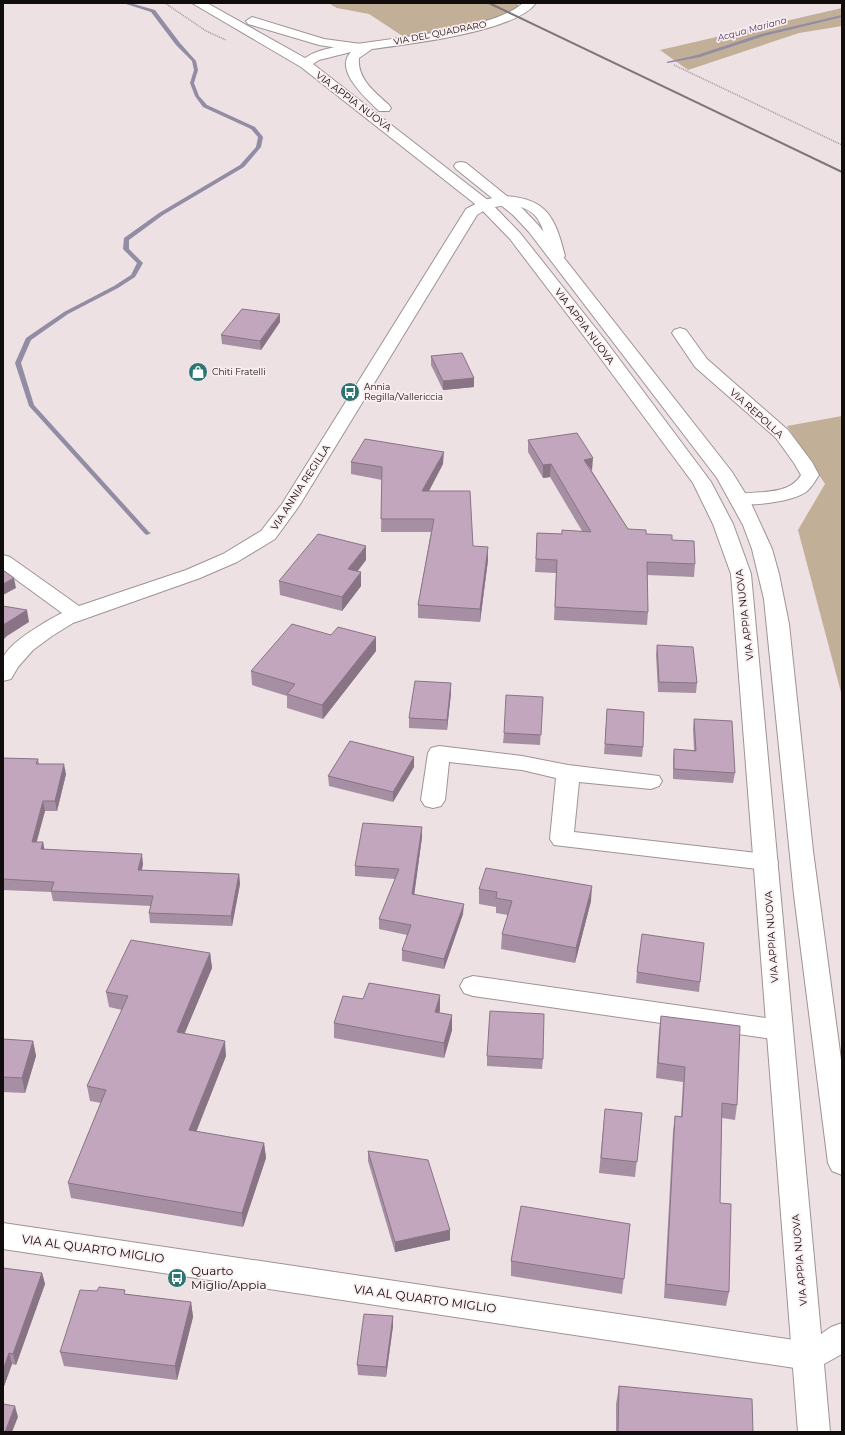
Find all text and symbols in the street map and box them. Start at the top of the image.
water label: Acqua Mariana [715,14,788,43]
street label: VIA DEL QUADRARO [393,18,488,47]
street label: VIA APPIA NUOVA [313,69,395,135]
street label: VIA APPIA NUOVA [552,286,618,368]
shop icon: Chiti Fratelli [187,361,209,383]
place label: Chiti Fratelli [212,366,266,377]
bus stop icon: Annia Regilla/Vallericcia [339,381,361,403]
place label: Annia Regilla/Vallericcia [364,381,443,402]
street label: VIA REPOLLA [727,386,787,442]
street label: VIA ANNIA REGILLA [268,441,333,533]
street label: VIA APPIA NUOVA [732,568,757,661]
street label: VIA APPIA NUOVA [762,890,781,983]
street label: VIA APPIA NUOVA [789,1213,810,1306]
street label: VIA AL QUARTO MIGLIO [21,1231,165,1266]
place label: Quarto Miglio/Appia [191,1263,267,1292]
bus stop icon: Quarto Miglio/Appia [166,1267,188,1289]
street label: VIA AL QUARTO MIGLIO [353,1281,497,1316]

